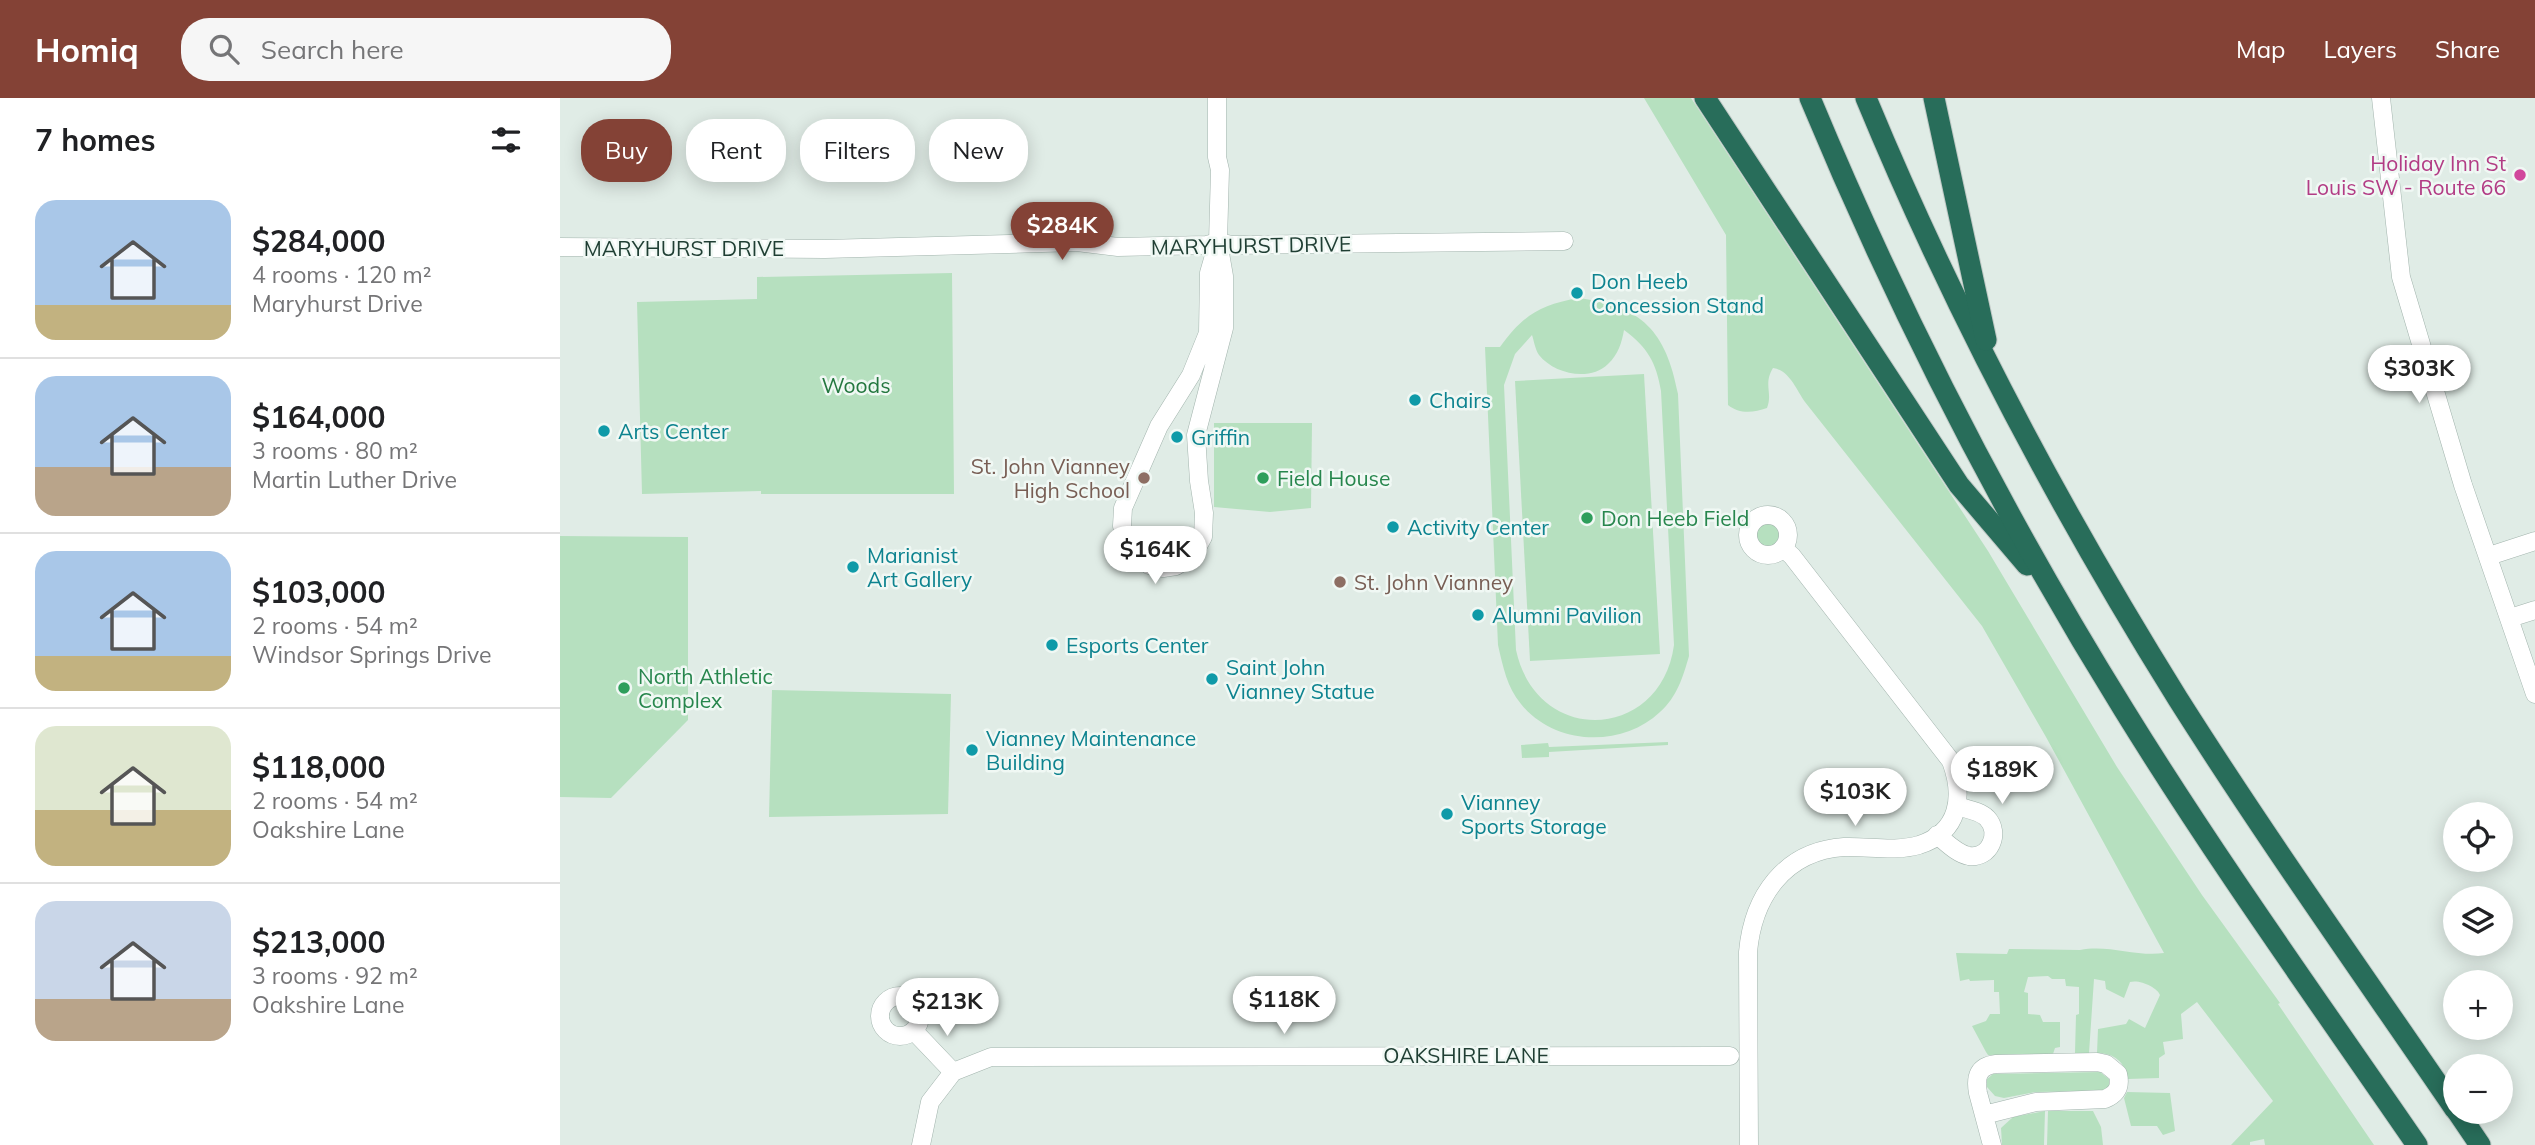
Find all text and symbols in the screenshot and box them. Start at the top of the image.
search box [181,18,671,81]
text: Homiq [35,29,139,70]
icon: search [205,30,243,68]
text: Search here [261,33,404,66]
text: Map [2236,34,2285,64]
text: Layers [2323,34,2397,64]
text: Share [2435,34,2500,64]
chip: Buy [581,119,672,182]
chip: Rent [686,119,786,182]
chip: Filters [800,119,915,182]
chip: New [929,119,1028,182]
text: 7 homes [35,121,156,159]
icon: filters [487,121,525,159]
place label: Holiday Inn St Louis SW - Route 66 [2306,150,2506,200]
marker: Holiday Inn St Louis SW - Route 66 [2512,167,2528,183]
pin: $284K [1013,202,1111,262]
text: $284K [1027,210,1097,239]
text: $284,000 [252,222,385,260]
icon: home [91,228,175,312]
street label: MARYHURST DRIVE [1151,230,1351,260]
street label: MARYHURST DRIVE [584,235,784,261]
text: 4 rooms · 120 m² [252,260,432,289]
place label: Don Heeb Concession Stand [1591,268,1764,318]
marker: Don Heeb Concession Stand [1569,285,1585,301]
text: Maryhurst Drive [252,289,423,318]
pin: $303K [2370,345,2468,405]
text: $303K [2384,353,2454,382]
park label: Woods [821,372,891,398]
place label: Chairs [1429,387,1491,413]
marker: Chairs [1407,392,1423,408]
text: $164,000 [252,398,385,436]
icon: home [91,404,175,488]
place label: Arts Center [618,418,729,444]
marker: Arts Center [596,423,612,439]
place label: Griffin [1191,424,1250,450]
marker: Griffin [1169,429,1185,445]
text: 3 rooms · 80 m² [252,436,418,465]
place label: St. John Vianney High School [971,453,1130,503]
text: Martin Luther Drive [252,465,457,494]
place label: Field House [1277,465,1390,491]
marker: St. John Vianney High School [1136,470,1152,486]
marker: Field House [1255,470,1271,486]
place label: Don Heeb Field [1601,505,1749,531]
marker: Don Heeb Field [1579,510,1595,526]
place label: Activity Center [1407,514,1549,540]
marker: Activity Center [1385,519,1401,535]
pin: $164K [1106,526,1204,586]
text: $164K [1120,534,1190,563]
place label: Marianist Art Gallery [867,542,972,592]
marker: Marianist Art Gallery [845,559,861,575]
place label: St. John Vianney [1354,569,1513,595]
text: $103,000 [252,573,385,611]
marker: St. John Vianney [1332,574,1348,590]
icon: home [91,579,175,663]
place label: Alumni Pavilion [1492,602,1642,628]
marker: Alumni Pavilion [1470,607,1486,623]
text: 2 rooms · 54 m² [252,611,418,640]
place label: Esports Center [1066,632,1209,658]
marker: Esports Center [1044,637,1060,653]
text: Windsor Springs Drive [252,640,492,669]
place label: Saint John Vianney Statue [1226,654,1375,704]
place label: North Athletic Complex [638,663,773,713]
marker: Saint John Vianney Statue [1204,671,1220,687]
marker: North Athletic Complex [616,680,632,696]
place label: Vianney Maintenance Building [986,725,1196,775]
marker: Vianney Maintenance Building [964,742,980,758]
pin: $189K [1953,746,2051,806]
text: $118,000 [252,748,385,786]
icon: home [91,754,175,838]
text: $189K [1967,754,2037,783]
pin: $103K [1806,768,1904,828]
text: $103K [1820,776,1890,805]
text: 2 rooms · 54 m² [252,786,418,815]
place label: Vianney Sports Storage [1461,789,1607,839]
map controls [2443,802,2513,1124]
button: locate [2443,802,2513,872]
marker: Vianney Sports Storage [1439,806,1455,822]
text: Oakshire Lane [252,815,405,844]
button: layers [2443,886,2513,956]
text: $213,000 [252,923,385,961]
icon: home [91,929,175,1013]
text: 3 rooms · 92 m² [252,961,418,990]
button: + [2443,970,2513,1040]
pin: $118K [1235,976,1333,1036]
pin: $213K [898,978,996,1038]
text: $118K [1249,984,1319,1013]
text: $213K [912,986,982,1015]
text: Oakshire Lane [252,990,405,1019]
street label: OAKSHIRE LANE [1383,1042,1549,1068]
button: − [2443,1054,2513,1124]

